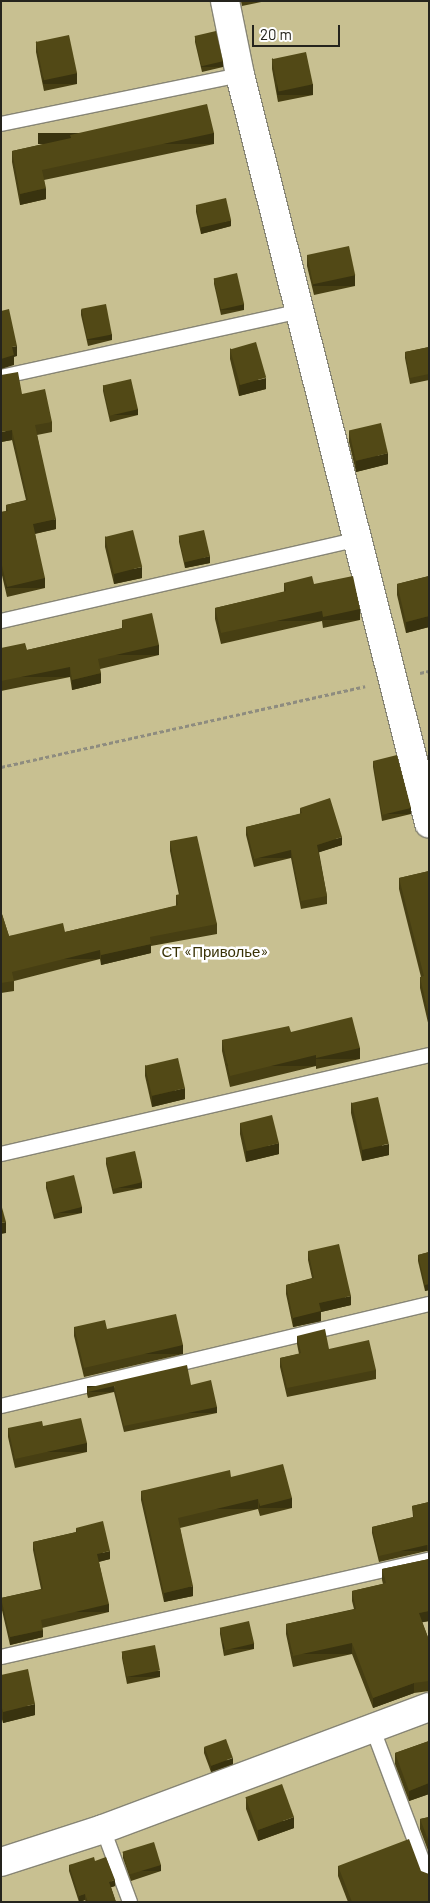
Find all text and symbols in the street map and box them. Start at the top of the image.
scale bar [255,15,342,47]
text: 20 m [260,25,292,43]
park label: СТ «Приволье» [162,943,268,961]

